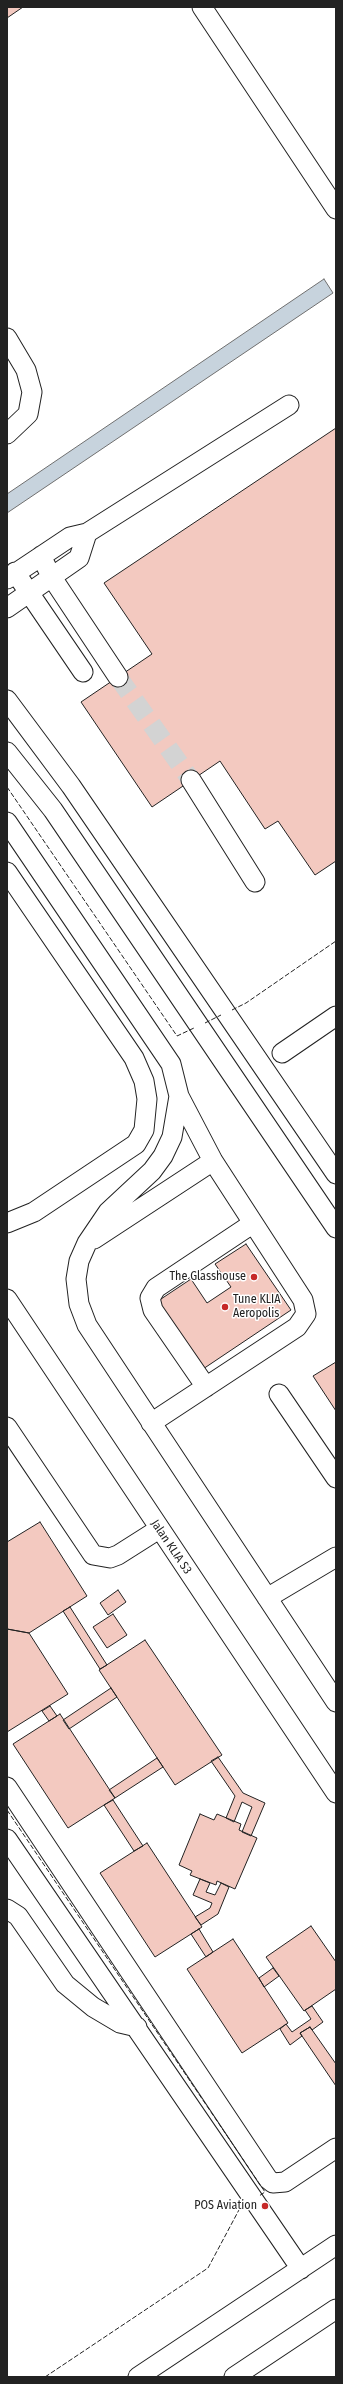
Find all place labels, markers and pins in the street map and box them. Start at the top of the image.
place label: The Glasshouse [170,1270,246,1284]
marker: The Glasshouse [249,1272,259,1282]
place label: Tune KLIA Aeropolis [233,1293,281,1321]
marker: Tune KLIA Aeropolis [220,1302,230,1312]
place label: POS Aviation [194,2199,257,2213]
marker: POS Aviation [260,2201,270,2211]

